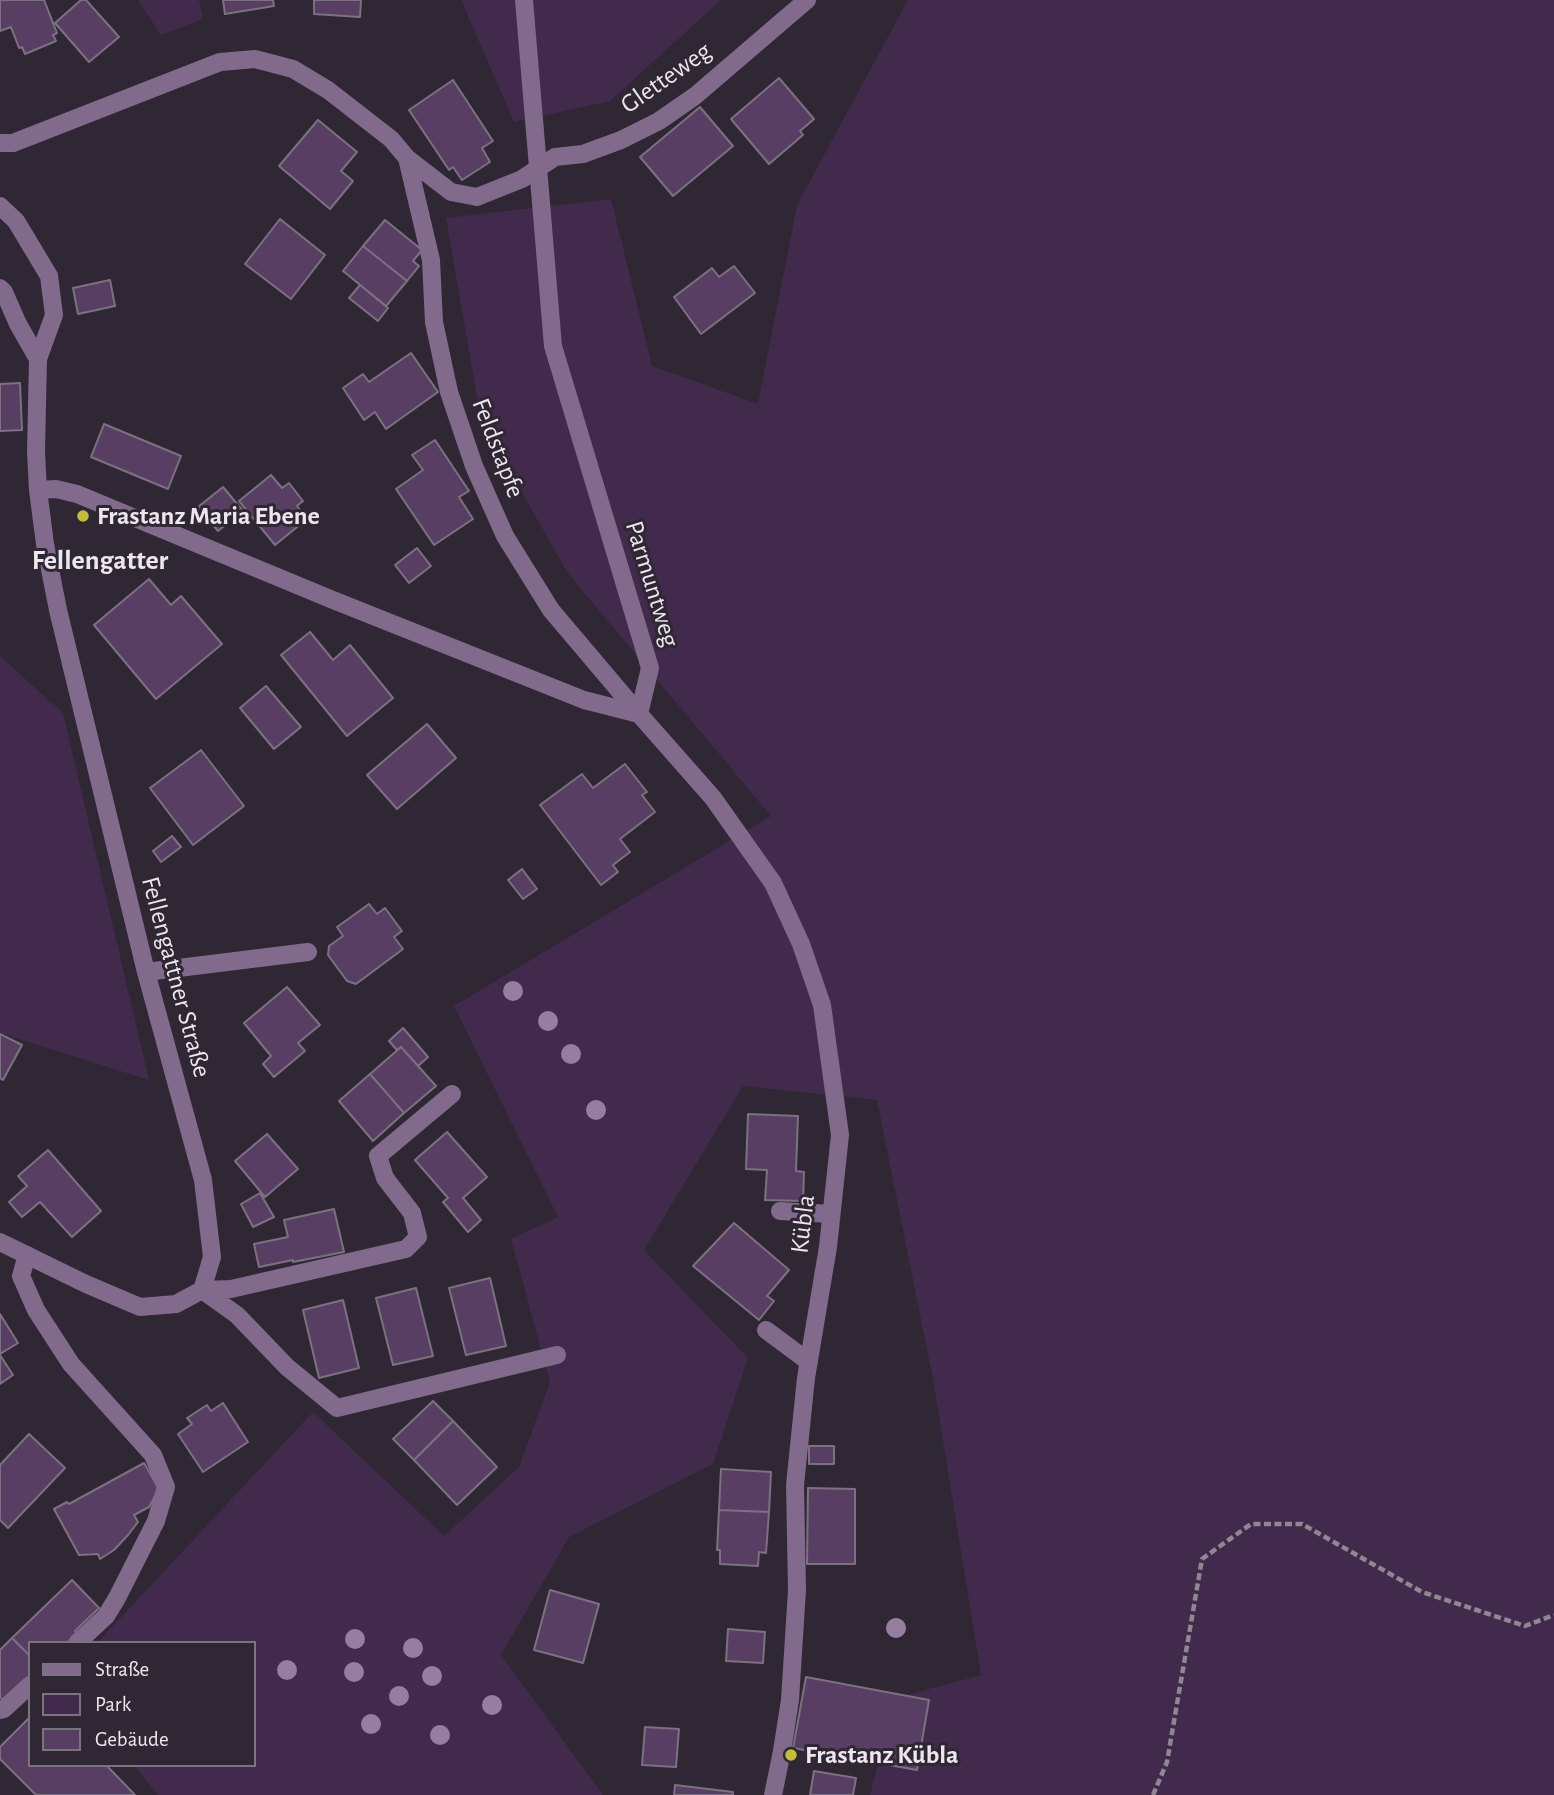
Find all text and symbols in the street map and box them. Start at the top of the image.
street label: Gletteweg [615,36,717,120]
street label: Feldstapfe [465,394,531,502]
place label: Frastanz Maria Ebene [97,500,320,532]
marker: Frastanz Maria Ebene [75,508,91,524]
street label: Parmuntweg [618,517,686,651]
district label: Fellengatter [32,544,168,578]
street label: Fellengattner Straße [134,873,218,1081]
street label: Kübla [784,1193,822,1255]
legend [28,1641,256,1767]
text: Straße [95,1659,149,1680]
text: Park [95,1694,131,1715]
text: Gebäude [95,1729,169,1750]
place label: Frastanz Kübla [805,1739,959,1771]
marker: Frastanz Kübla [783,1747,799,1763]

